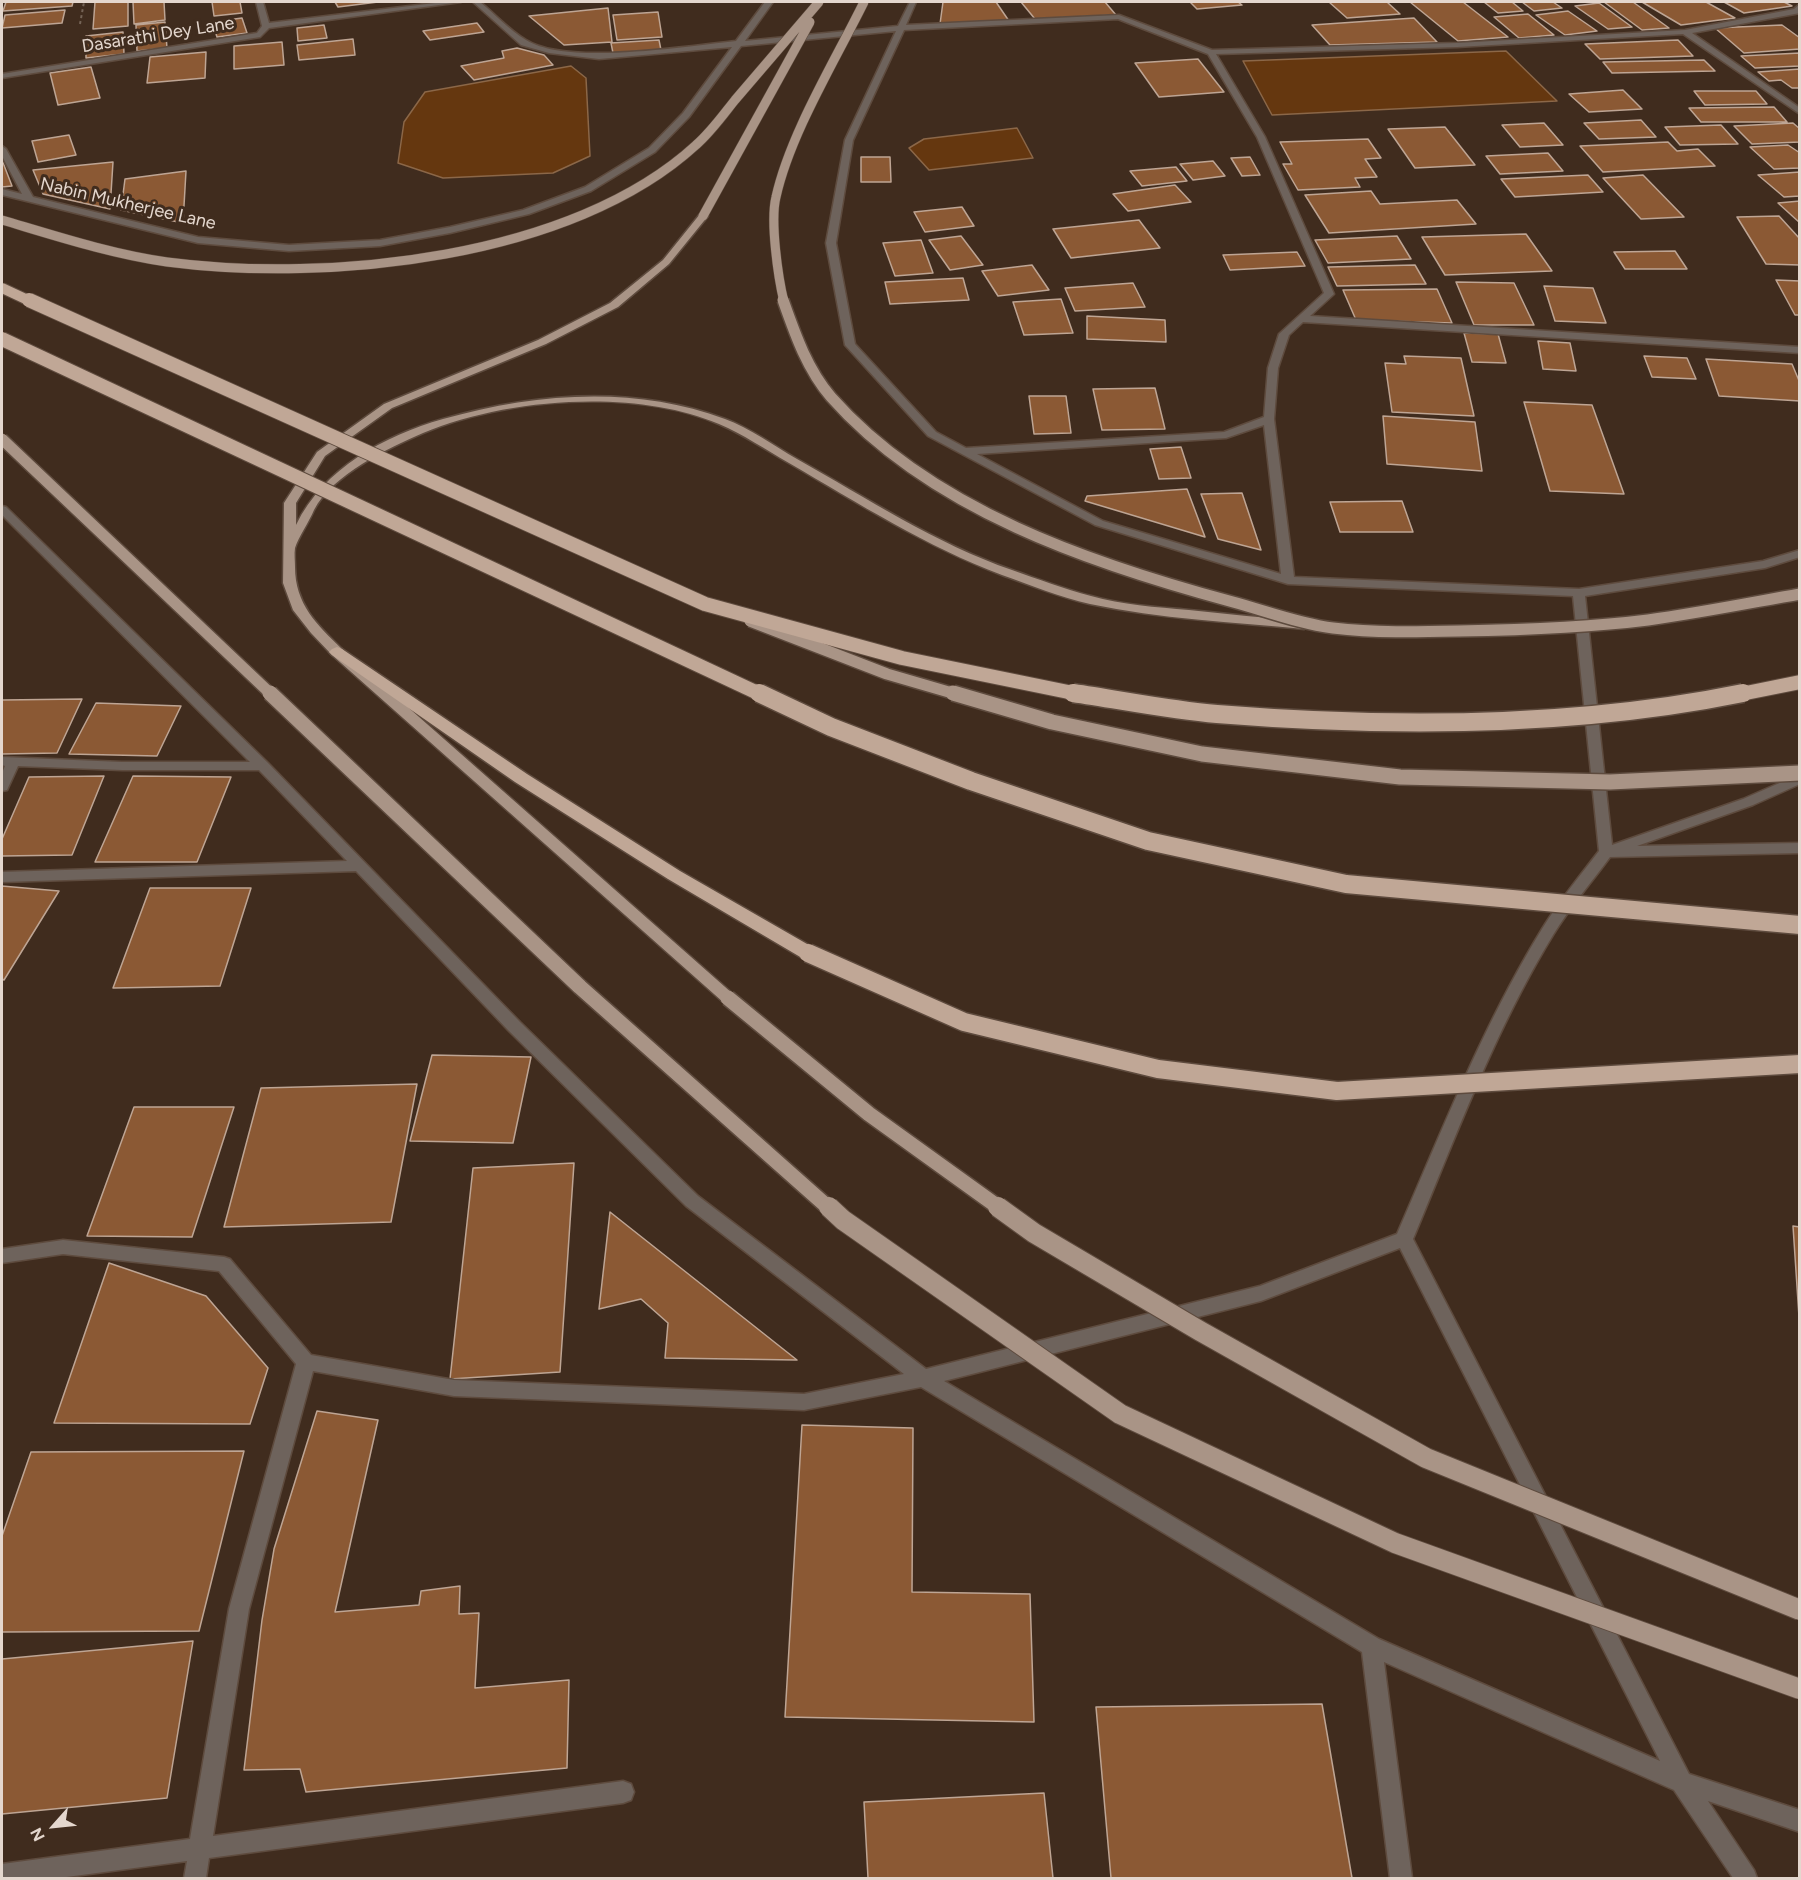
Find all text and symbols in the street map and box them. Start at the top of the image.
street label: Dasarathi Dey Lane [80,12,236,58]
street label: Nabin Mukherjee Lane [38,173,218,235]
north arrow [24,1796,84,1856]
text: N [26,1825,49,1844]

